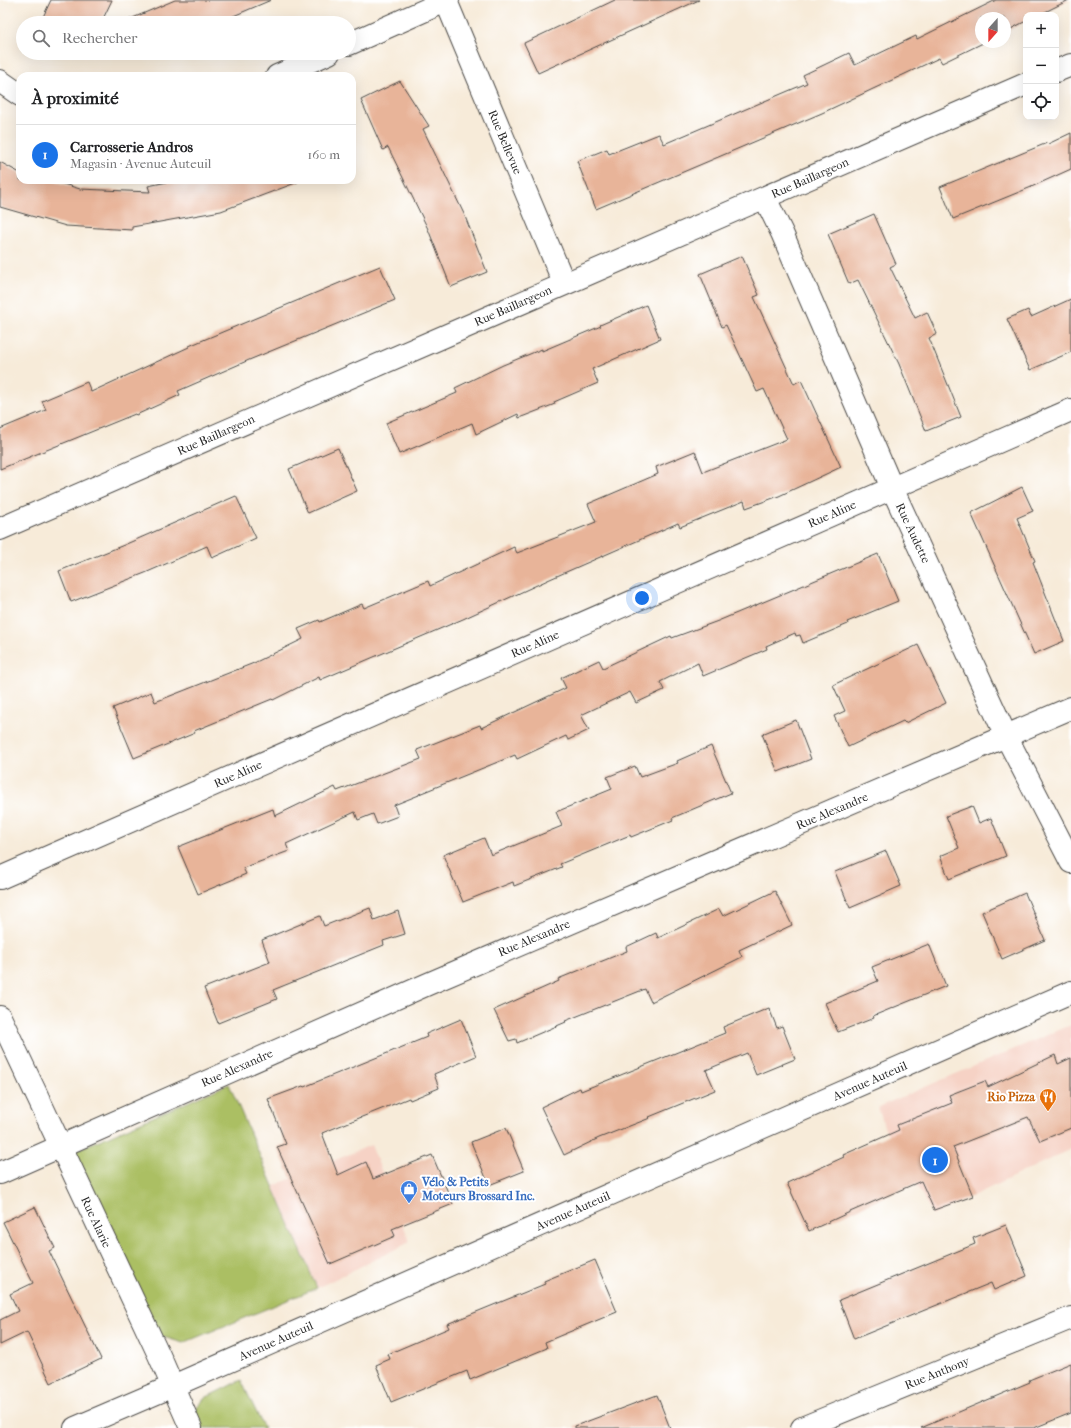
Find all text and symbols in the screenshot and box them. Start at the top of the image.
north arrow [975,12,1011,48]
map controls [1023,12,1059,120]
button: + [1023,12,1059,48]
search box [16,16,356,60]
icon: search [30,27,52,49]
text: Rechercher [62,29,137,47]
button: − [1023,48,1059,84]
button: locate [1023,84,1059,120]
text: À proximité [32,88,119,108]
street label: Rue Bellevue [485,108,525,176]
text: Carrosserie Andros [70,138,193,156]
text: 1 [43,147,47,162]
text: 160 m [308,147,340,162]
street label: Rue Baillargeon [769,155,851,201]
text: Magasin · Avenue Auteuil [70,156,211,171]
street label: Rue Baillargeon [472,283,554,329]
street label: Rue Baillargeon [175,412,257,458]
street label: Rue Aline [806,497,858,531]
street label: Rue Audette [893,501,933,566]
your location [632,588,652,608]
street label: Rue Aline [509,627,561,661]
street label: Rue Aline [212,757,264,791]
street label: Rue Alexandre [794,790,870,832]
street label: Rue Alexandre [496,917,572,959]
street label: Rue Alexandre [199,1046,275,1090]
street label: Avenue Auteuil [830,1058,910,1104]
restaurant icon: Rio Pizza [1038,1087,1058,1112]
place label: Rio Pizza [987,1090,1035,1104]
pin: 1 [922,1145,948,1175]
place label: Vélo & Petits Moteurs Brossard Inc. [421,1175,535,1203]
shop icon: Vélo & Petits Moteurs Brossard Inc. [399,1179,419,1204]
street label: Avenue Auteuil [533,1188,613,1234]
street label: Rue Alarie [78,1194,114,1250]
street label: Avenue Auteuil [236,1318,316,1364]
street label: Rue Anthony [903,1353,972,1392]

